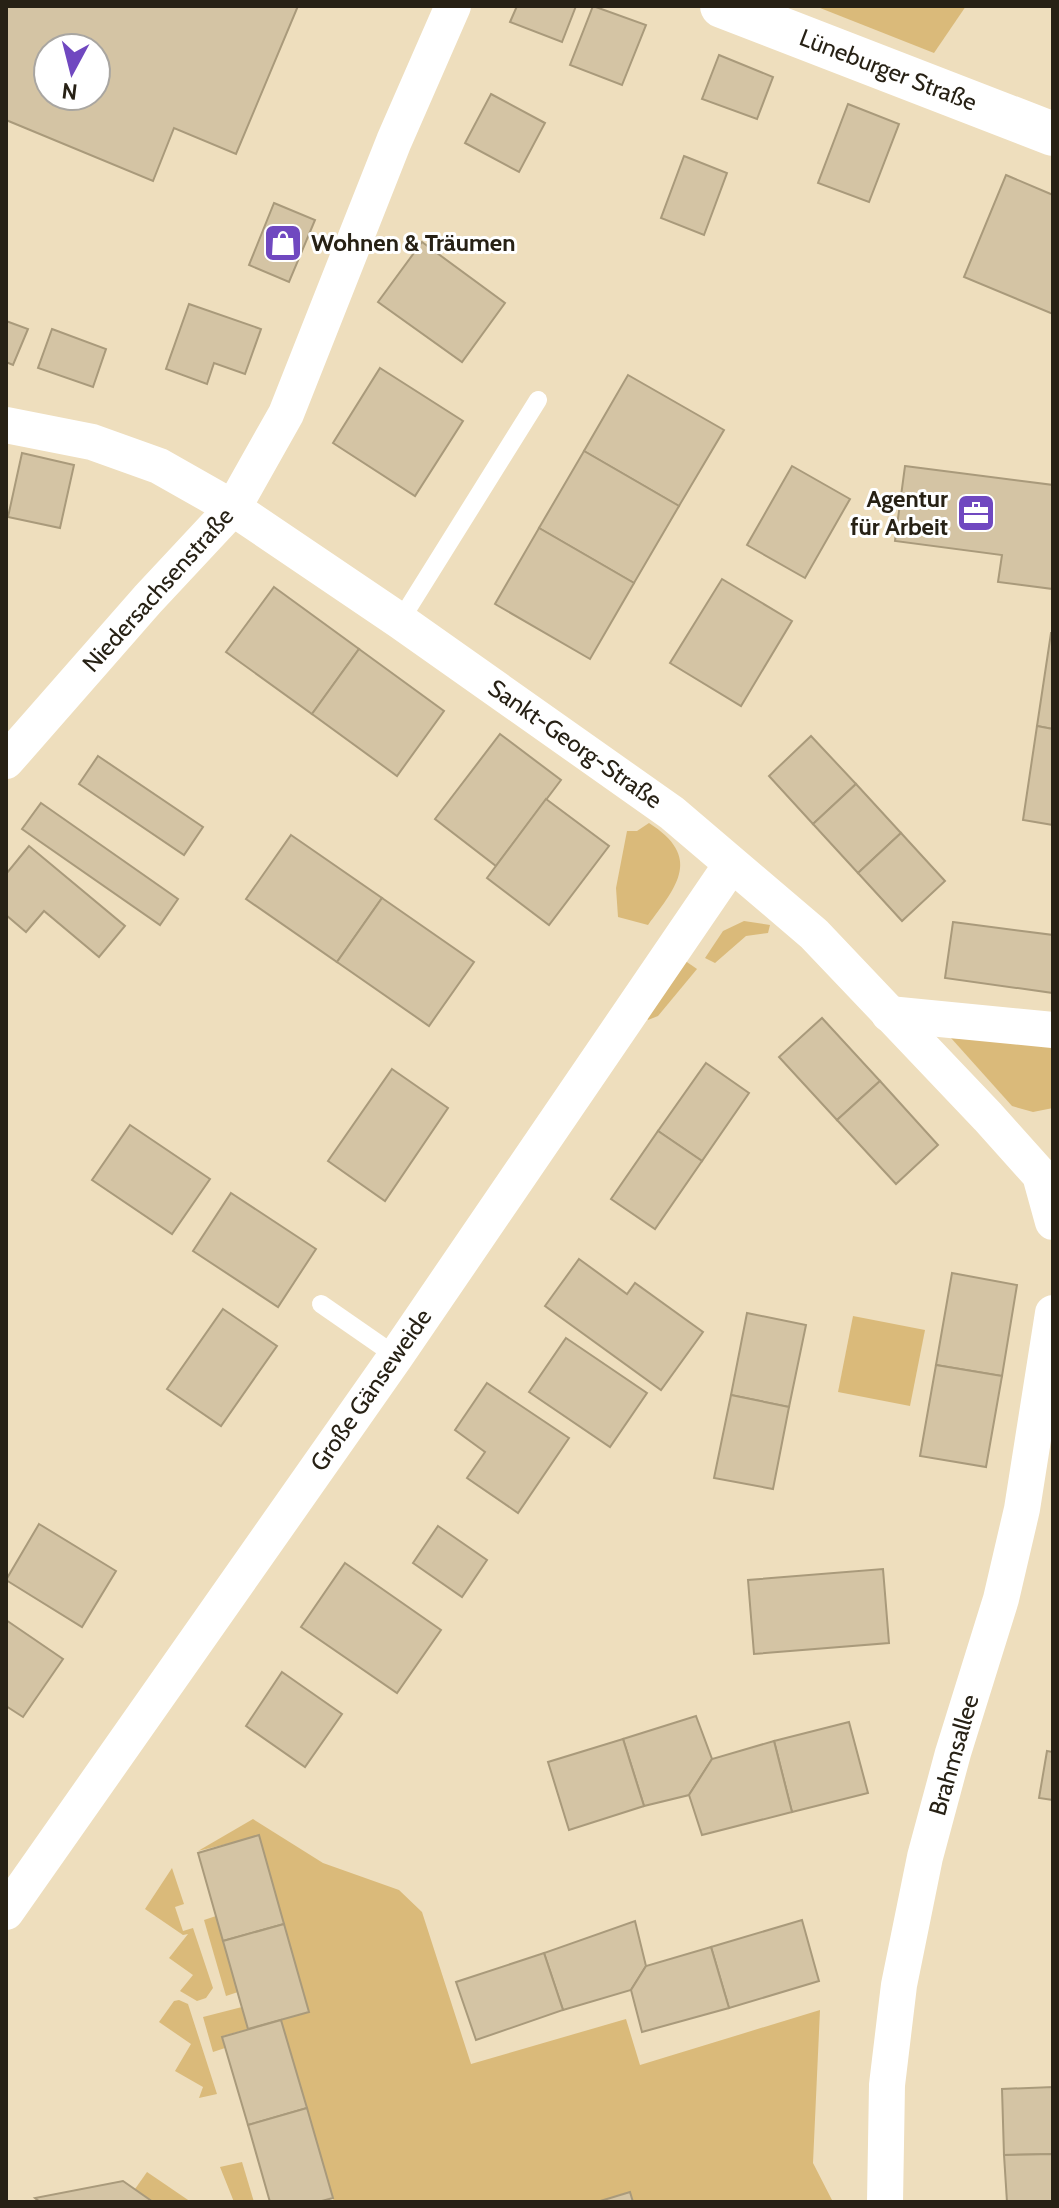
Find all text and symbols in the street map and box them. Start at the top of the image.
street label: Lüneburger Straße [796,22,981,117]
north arrow [32,32,112,112]
text: N [60,77,79,106]
shop icon: Wohnen & Träumen [262,222,304,264]
place label: Wohnen & Träumen [311,228,515,257]
place label: Agentur für Arbeit [850,484,948,541]
office icon: Agentur für Arbeit [955,492,997,534]
street label: Niedersachsenstraße [76,501,239,678]
street label: Sankt-Georg-Straße [483,673,668,814]
street label: Große Gänseweide [304,1303,437,1476]
street label: Brahmsallee [922,1691,985,1819]

